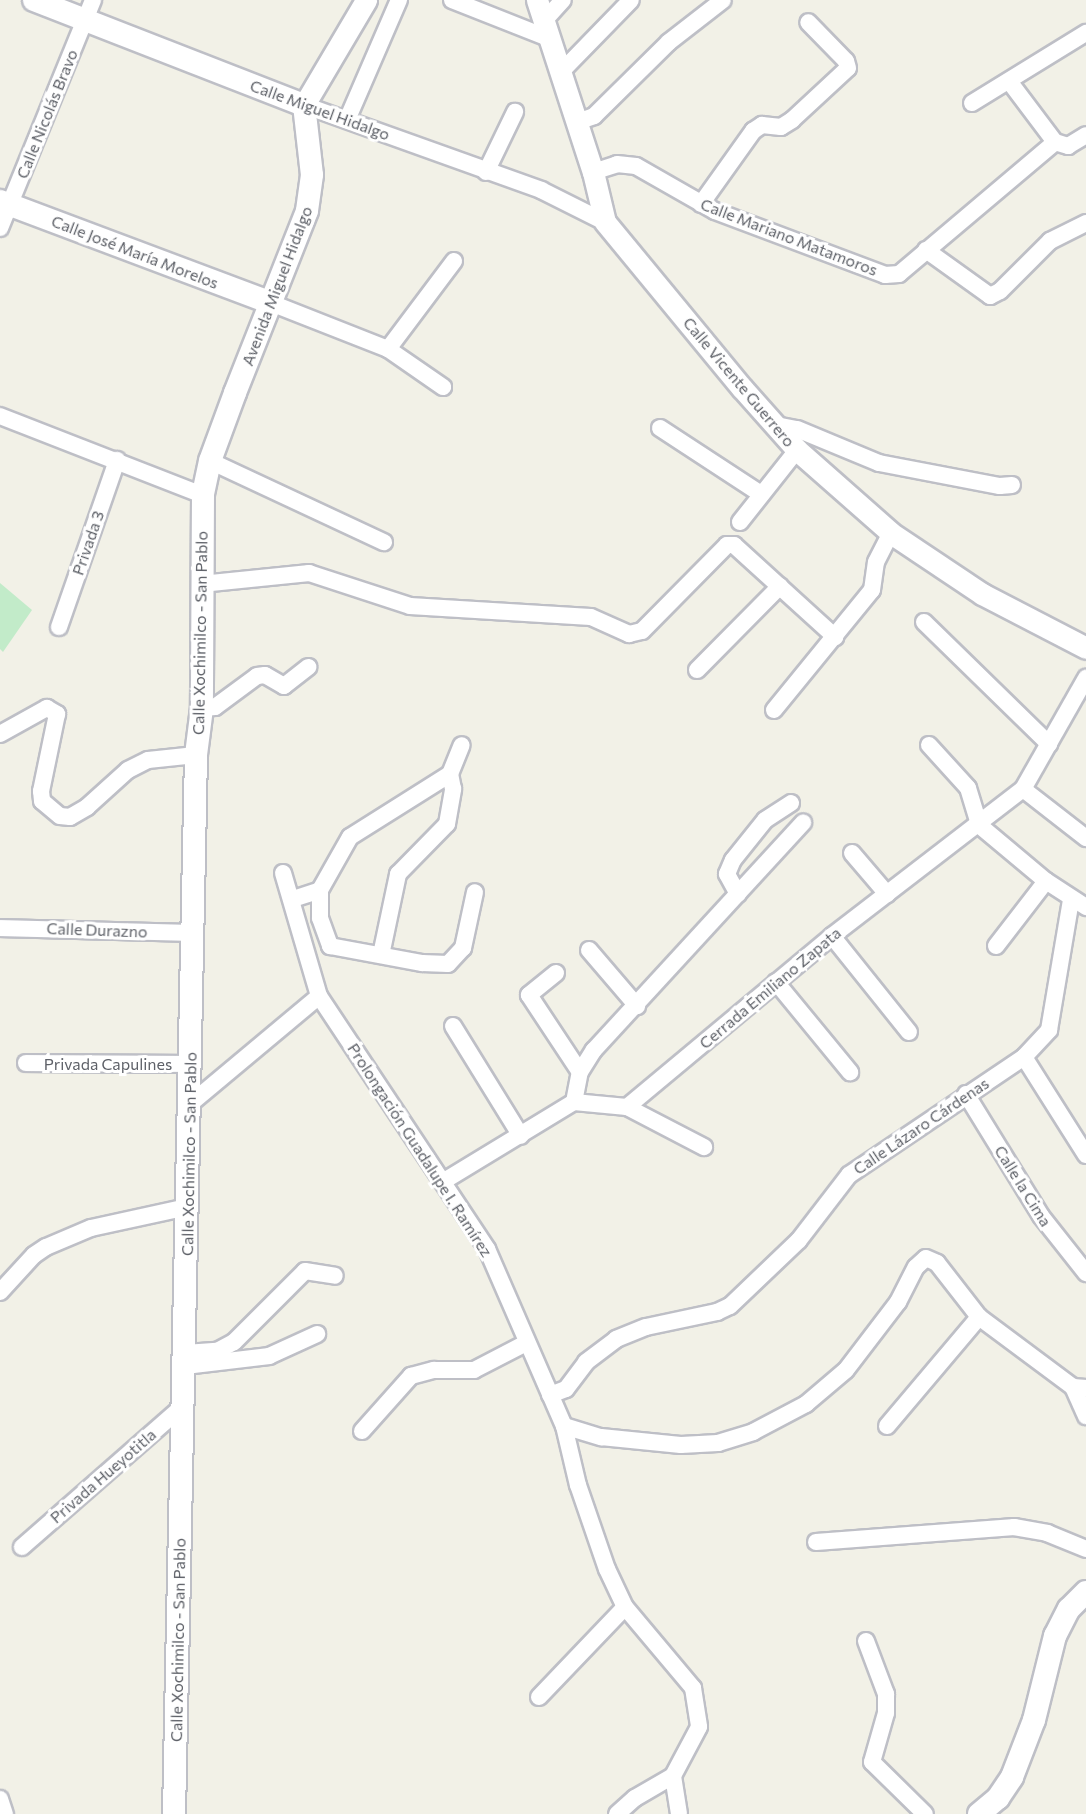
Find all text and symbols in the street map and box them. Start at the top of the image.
street label: Calle Nicolás Bravo [12,47,82,181]
street label: Calle Miguel Hidalgo [247,76,393,144]
street label: Calle Mariano Matamoros [698,194,880,280]
street label: Avenida Miguel Hidalgo [238,204,316,368]
street label: Calle José María Morelos [49,211,221,293]
street label: Calle Vicente Guerrero [679,313,799,451]
street label: Privada 3 [68,508,108,578]
street label: Calle Xochimilco - San Pablo [189,531,211,735]
street label: Calle Durazno [46,919,148,941]
street label: Cerrada Emiliano Zapata [695,923,845,1053]
street label: Prolongación Guadalupe I. Ramírez [344,1040,496,1260]
street label: Calle Xochimilco - San Pablo [178,1052,200,1256]
street label: Privada Capulines [44,1054,172,1074]
street label: Calle Lázaro Cárdenas [850,1073,992,1179]
street label: Calle la Cima [991,1142,1055,1230]
street label: Privada Hueyotitla [46,1425,160,1527]
street label: Calle Xochimilco - San Pablo [167,1538,189,1742]

